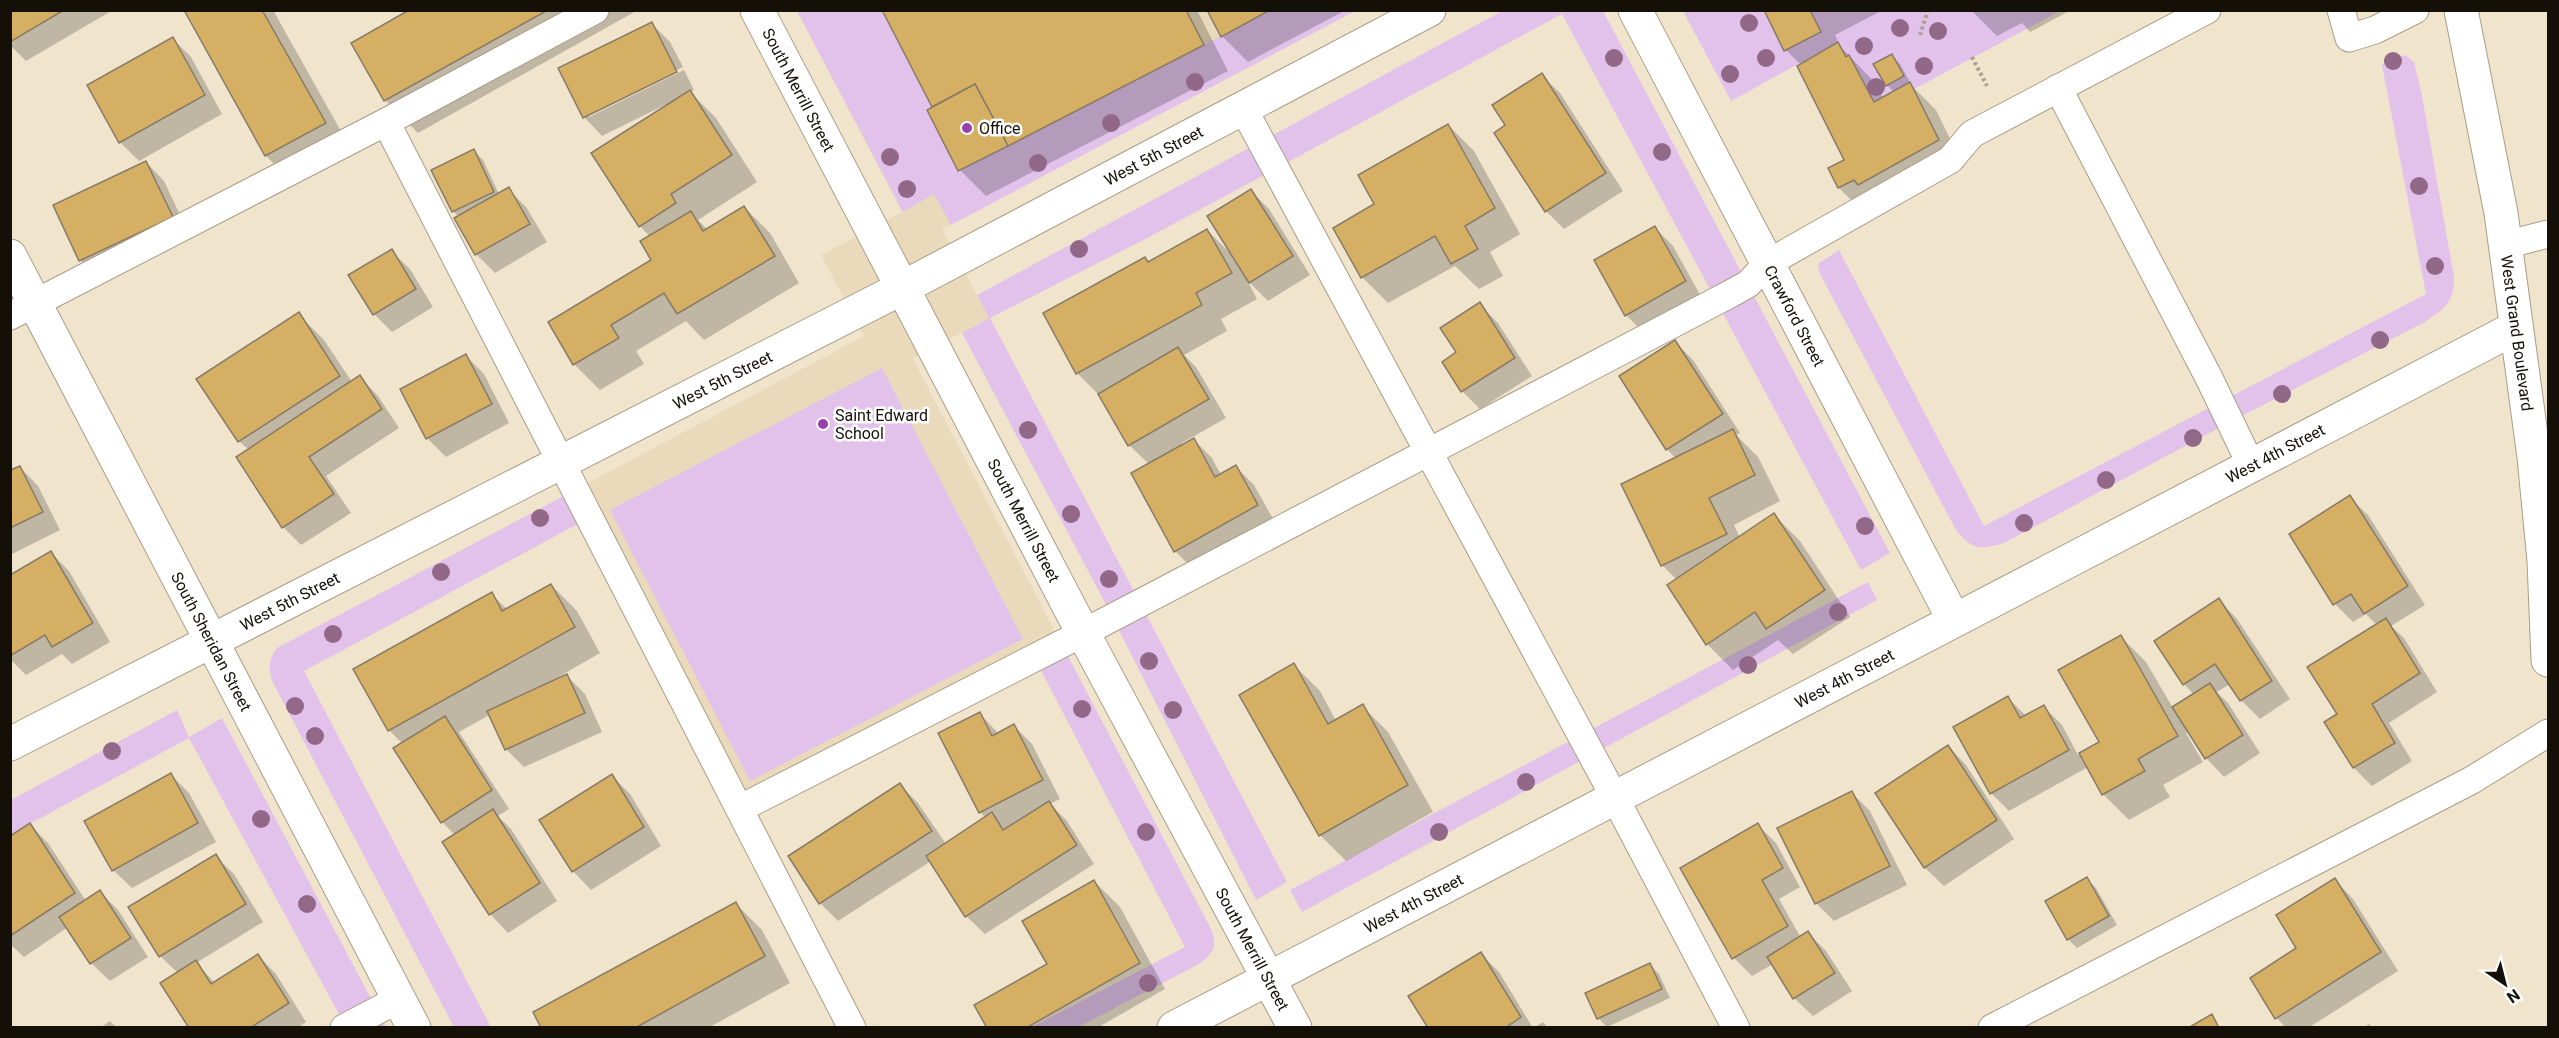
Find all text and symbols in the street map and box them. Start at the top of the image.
street label: South Merrill Street [759,25,839,155]
place label: Office [979,119,1021,138]
marker: Office [960,121,974,135]
street label: West 5th Street [1101,122,1206,189]
street label: West Grand Boulevard [2497,254,2537,412]
street label: Crawford Street [1761,262,1829,370]
street label: West 5th Street [669,347,775,413]
place label: Saint Edward School [835,406,928,443]
marker: Saint Edward School [816,417,830,431]
street label: West 4th Street [2222,420,2328,487]
street label: South Merrill Street [984,455,1064,585]
street label: West 5th Street [237,568,342,634]
street label: South Sheridan Street [167,569,256,714]
street label: West 4th Street [1791,644,1897,712]
street label: West 4th Street [1361,869,1466,937]
street label: South Merrill Street [1212,885,1293,1014]
north arrow [2475,954,2535,1014]
text: N [2503,985,2523,1007]

